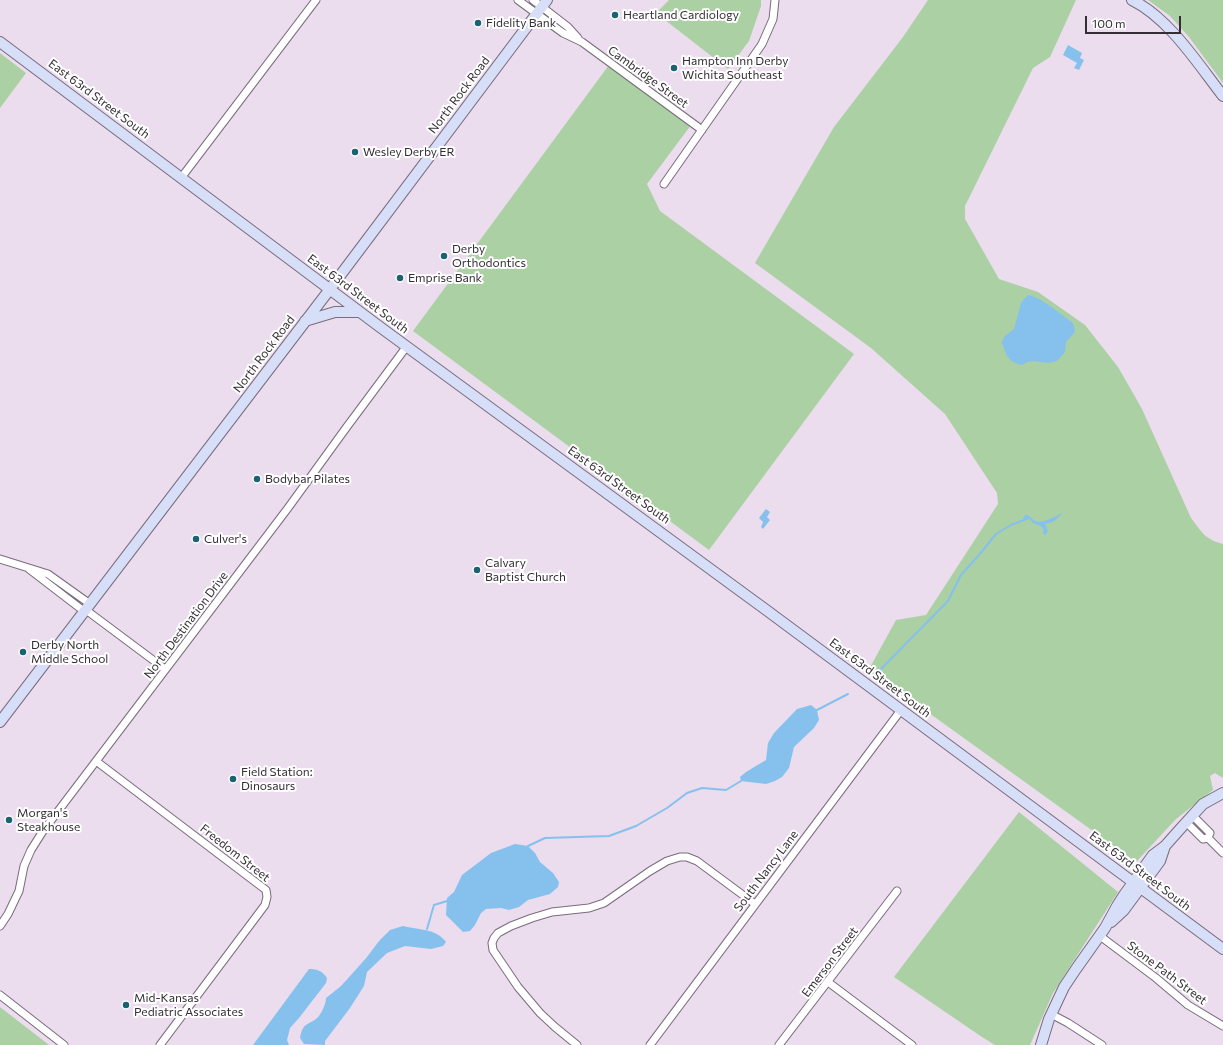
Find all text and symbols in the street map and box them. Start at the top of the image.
place label: Heartland Cardiology [623,8,739,22]
scale bar [1087,8,1183,34]
marker: Heartland Cardiology [610,10,620,20]
place label: Fidelity Bank [486,16,556,30]
text: 100 m [1092,16,1126,30]
marker: Fidelity Bank [473,18,483,28]
street label: Cambridge Street [605,43,691,111]
street label: North Rock Road [425,54,493,136]
place label: Hampton Inn Derby Wichita Southeast [682,54,788,82]
street label: East 63rd Street South [46,56,152,142]
marker: Hampton Inn Derby Wichita Southeast [669,63,679,73]
place label: Wesley Derby ER [363,145,455,159]
marker: Wesley Derby ER [350,147,360,157]
place label: Derby Orthodontics [452,242,526,270]
street label: East 63rd Street South [305,251,411,337]
marker: Derby Orthodontics [439,251,449,261]
place label: Emprise Bank [408,271,482,285]
marker: Emprise Bank [395,273,405,283]
street label: North Rock Road [230,313,298,395]
street label: East 63rd Street South [565,443,673,527]
place label: Bodybar Pilates [265,472,350,486]
marker: Bodybar Pilates [252,474,262,484]
place label: Culver's [204,532,247,546]
marker: Culver's [191,534,201,544]
place label: Calvary Baptist Church [485,556,566,584]
marker: Calvary Baptist Church [472,565,482,575]
street label: North Destination Drive [141,569,231,681]
street label: East 63rd Street South [827,635,933,721]
place label: Derby North Middle School [31,638,108,666]
marker: Derby North Middle School [18,647,28,657]
place label: Field Station: Dinosaurs [241,765,313,793]
marker: Field Station: Dinosaurs [228,774,238,784]
place label: Morgan's Steakhouse [17,806,80,834]
marker: Morgan's Steakhouse [4,815,14,825]
street label: Freedom Street [197,821,273,885]
street label: South Nancy Lane [731,828,801,914]
street label: East 63rd Street South [1087,828,1193,914]
street label: Emerson Street [799,924,861,1000]
street label: Stone Path Street [1124,938,1210,1008]
place label: Mid-Kansas Pediatric Associates [134,991,243,1019]
marker: Mid-Kansas Pediatric Associates [121,1000,131,1010]

